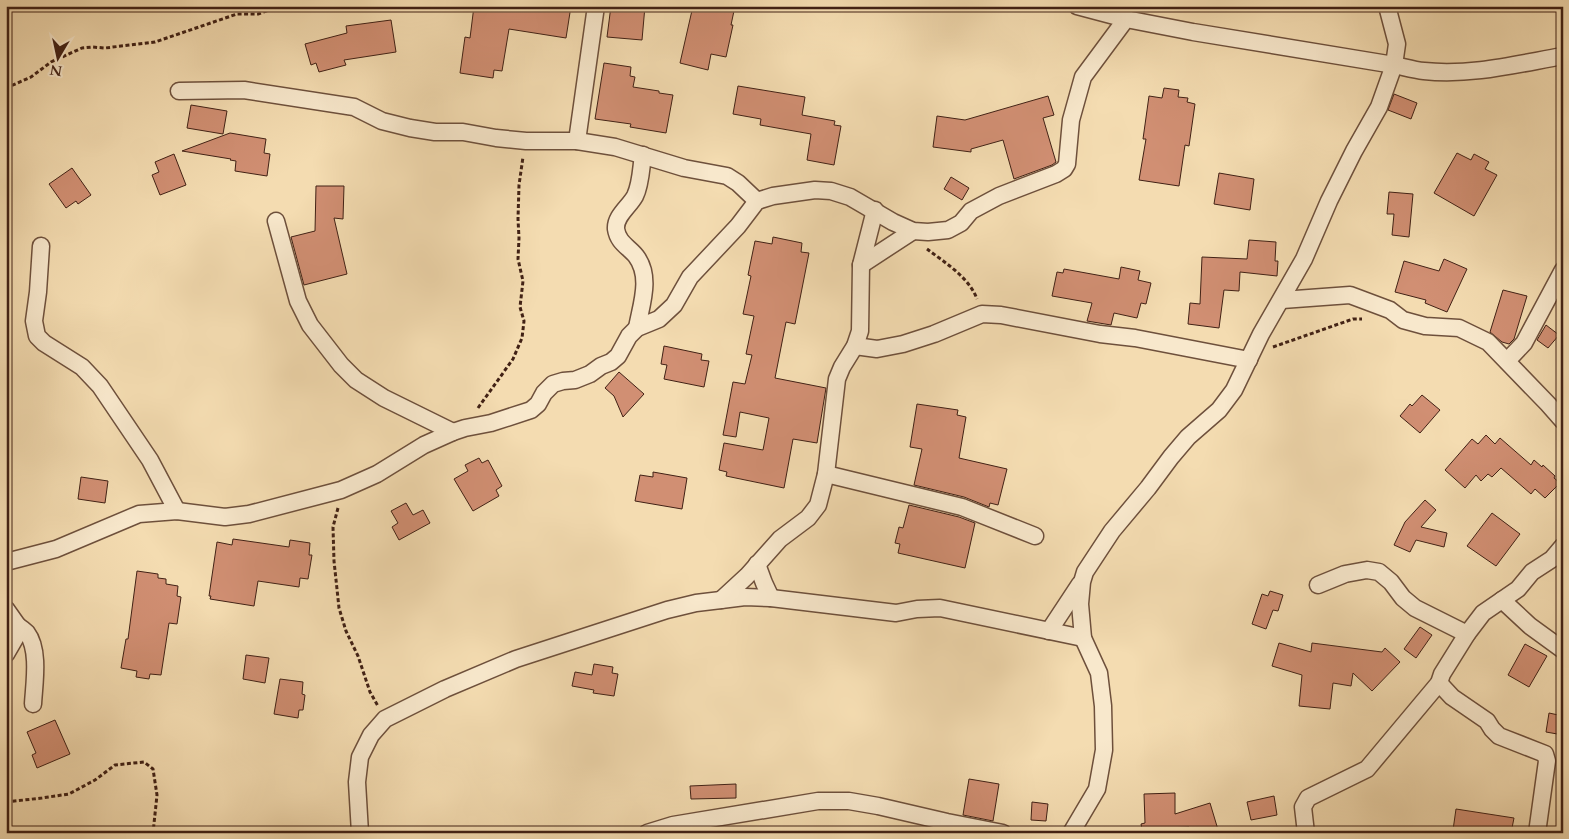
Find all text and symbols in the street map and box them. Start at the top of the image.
north arrow [32,32,82,82]
text: N [49,60,64,81]

